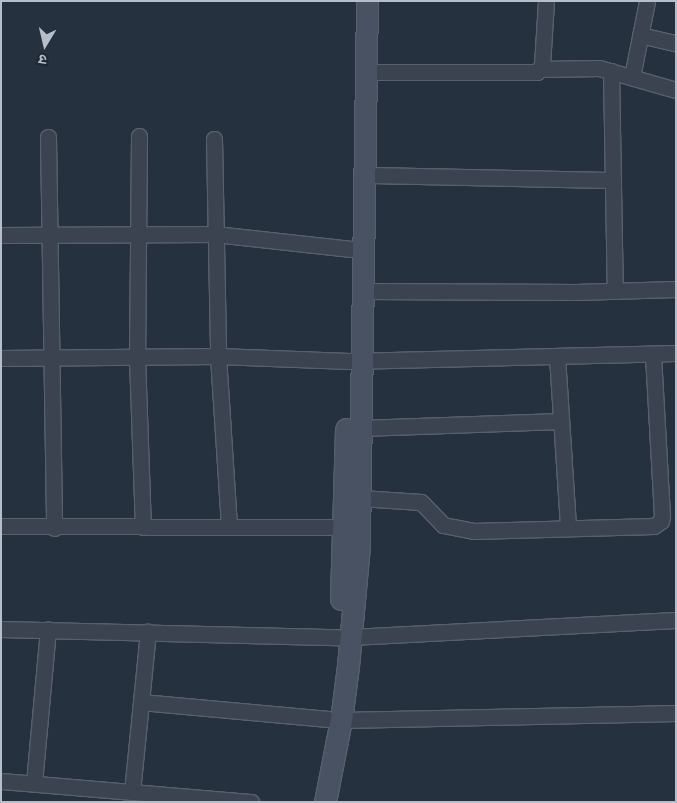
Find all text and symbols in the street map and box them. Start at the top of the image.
north arrow [20,20,70,70]
text: उ [37,50,48,69]

